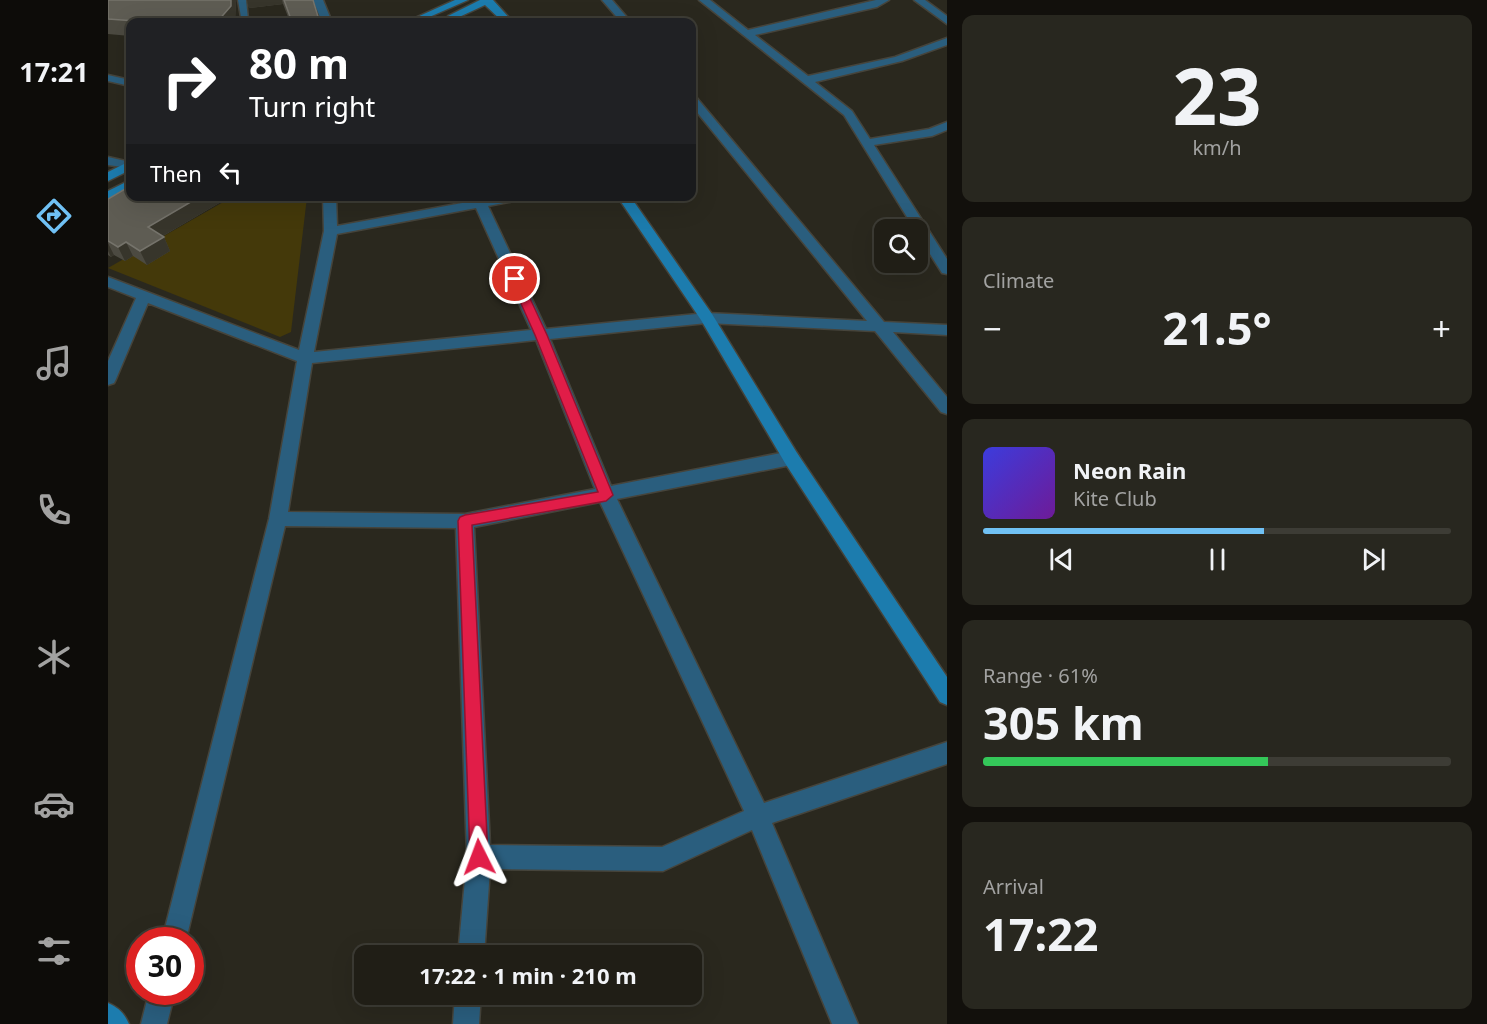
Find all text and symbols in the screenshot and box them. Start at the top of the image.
text: 80 m [249,34,349,91]
icon: right [150,42,228,120]
text: 23 [1172,42,1262,148]
text: 17:21 [19,53,89,90]
text: Turn right [249,88,375,125]
text: km/h [1192,134,1242,161]
icon: left [214,156,247,189]
text: Then [150,158,202,188]
icon: directions [33,195,75,237]
map controls [874,219,928,273]
button: search [874,219,928,273]
pin [489,253,540,304]
icon: arrive [498,262,531,295]
text: Climate [983,267,1054,294]
text: 21.5° [1163,297,1271,358]
text: − [983,306,1002,351]
text: + [1432,306,1451,351]
icon: music [33,342,75,384]
text: Neon Rain [1073,455,1186,485]
text: Kite Club [1073,485,1157,512]
icon: phone [33,489,75,531]
icon: previous [1045,543,1078,576]
icon: pause [1201,543,1234,576]
icon: next [1357,543,1390,576]
icon: climate [33,636,75,678]
text: Range · 61% [983,662,1098,689]
text: 305 km [983,692,1144,753]
icon: car [33,783,75,825]
position arrow [447,825,511,889]
text: Arrival [983,873,1044,900]
text: 17:22 [983,903,1099,964]
speed limit sign: 30 [126,927,204,1005]
icon: filters [33,930,75,972]
text: 17:22 · 1 min · 210 m [419,960,637,990]

